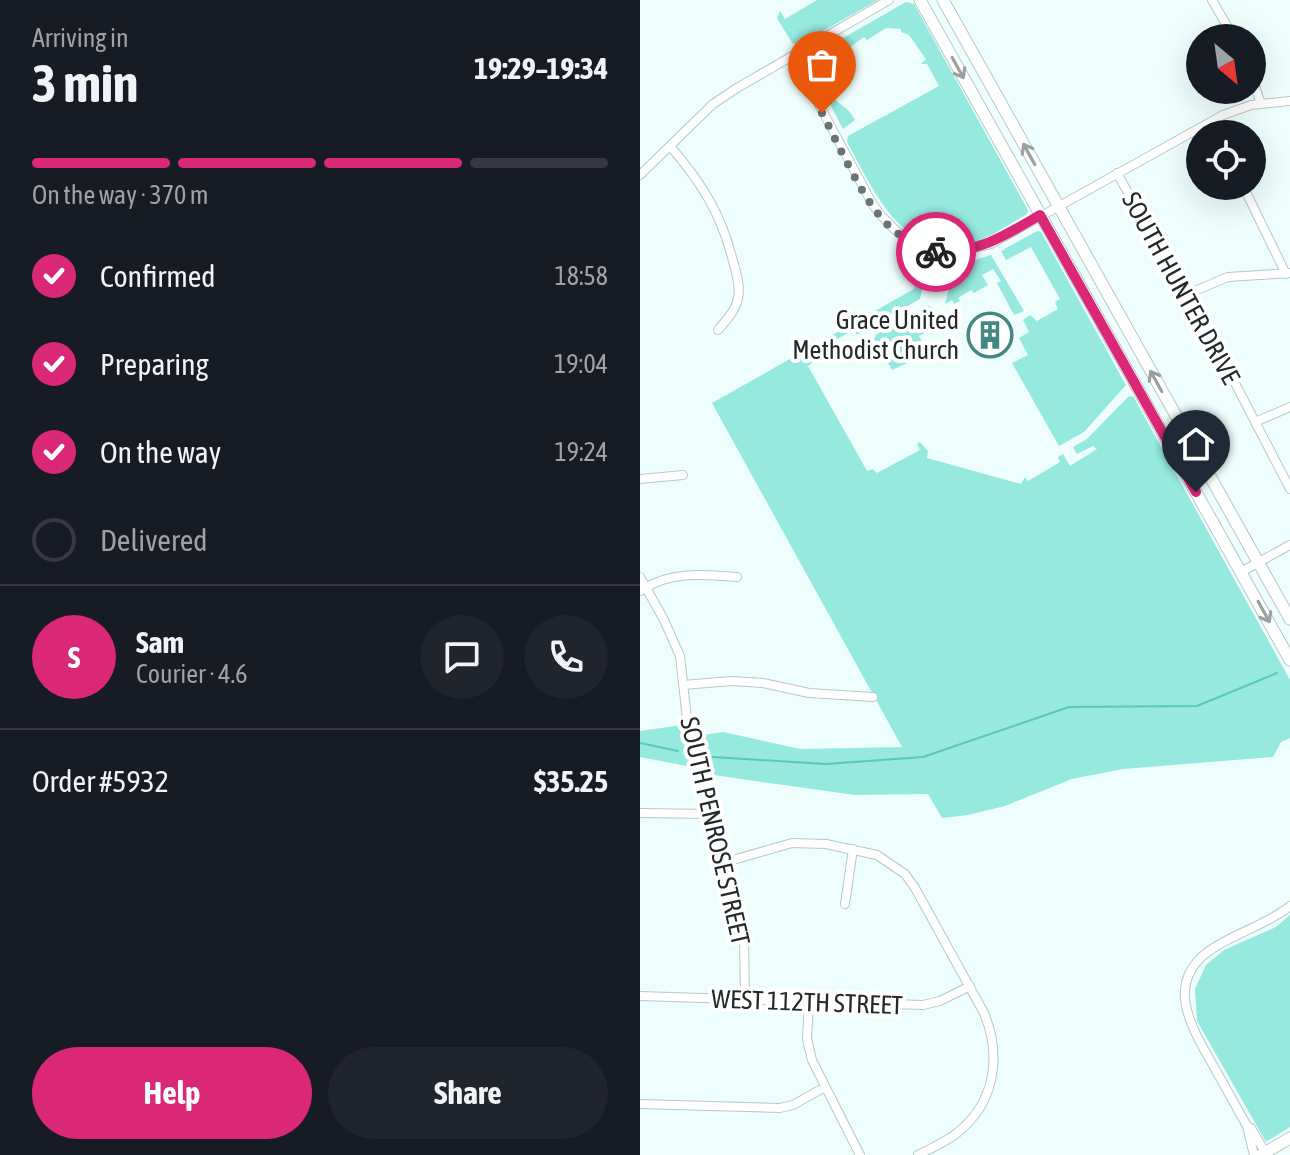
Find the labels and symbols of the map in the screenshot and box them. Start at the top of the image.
north arrow [1186,24,1266,104]
pin [788,31,856,113]
one-way arrow [951,56,967,79]
one-way arrow [1020,143,1036,166]
street label: SOUTH HUNTER DRIVE [1116,187,1246,389]
courier [896,212,976,292]
place label: Grace United Methodist Church [792,305,959,365]
building icon: Grace United Methodist Church [966,311,1014,359]
one-way arrow [1148,369,1163,393]
pin [1162,410,1230,492]
one-way arrow [1256,600,1272,624]
street label: SOUTH PENROSE STREET [674,714,756,948]
street label: WEST 112TH STREET [711,984,904,1020]

